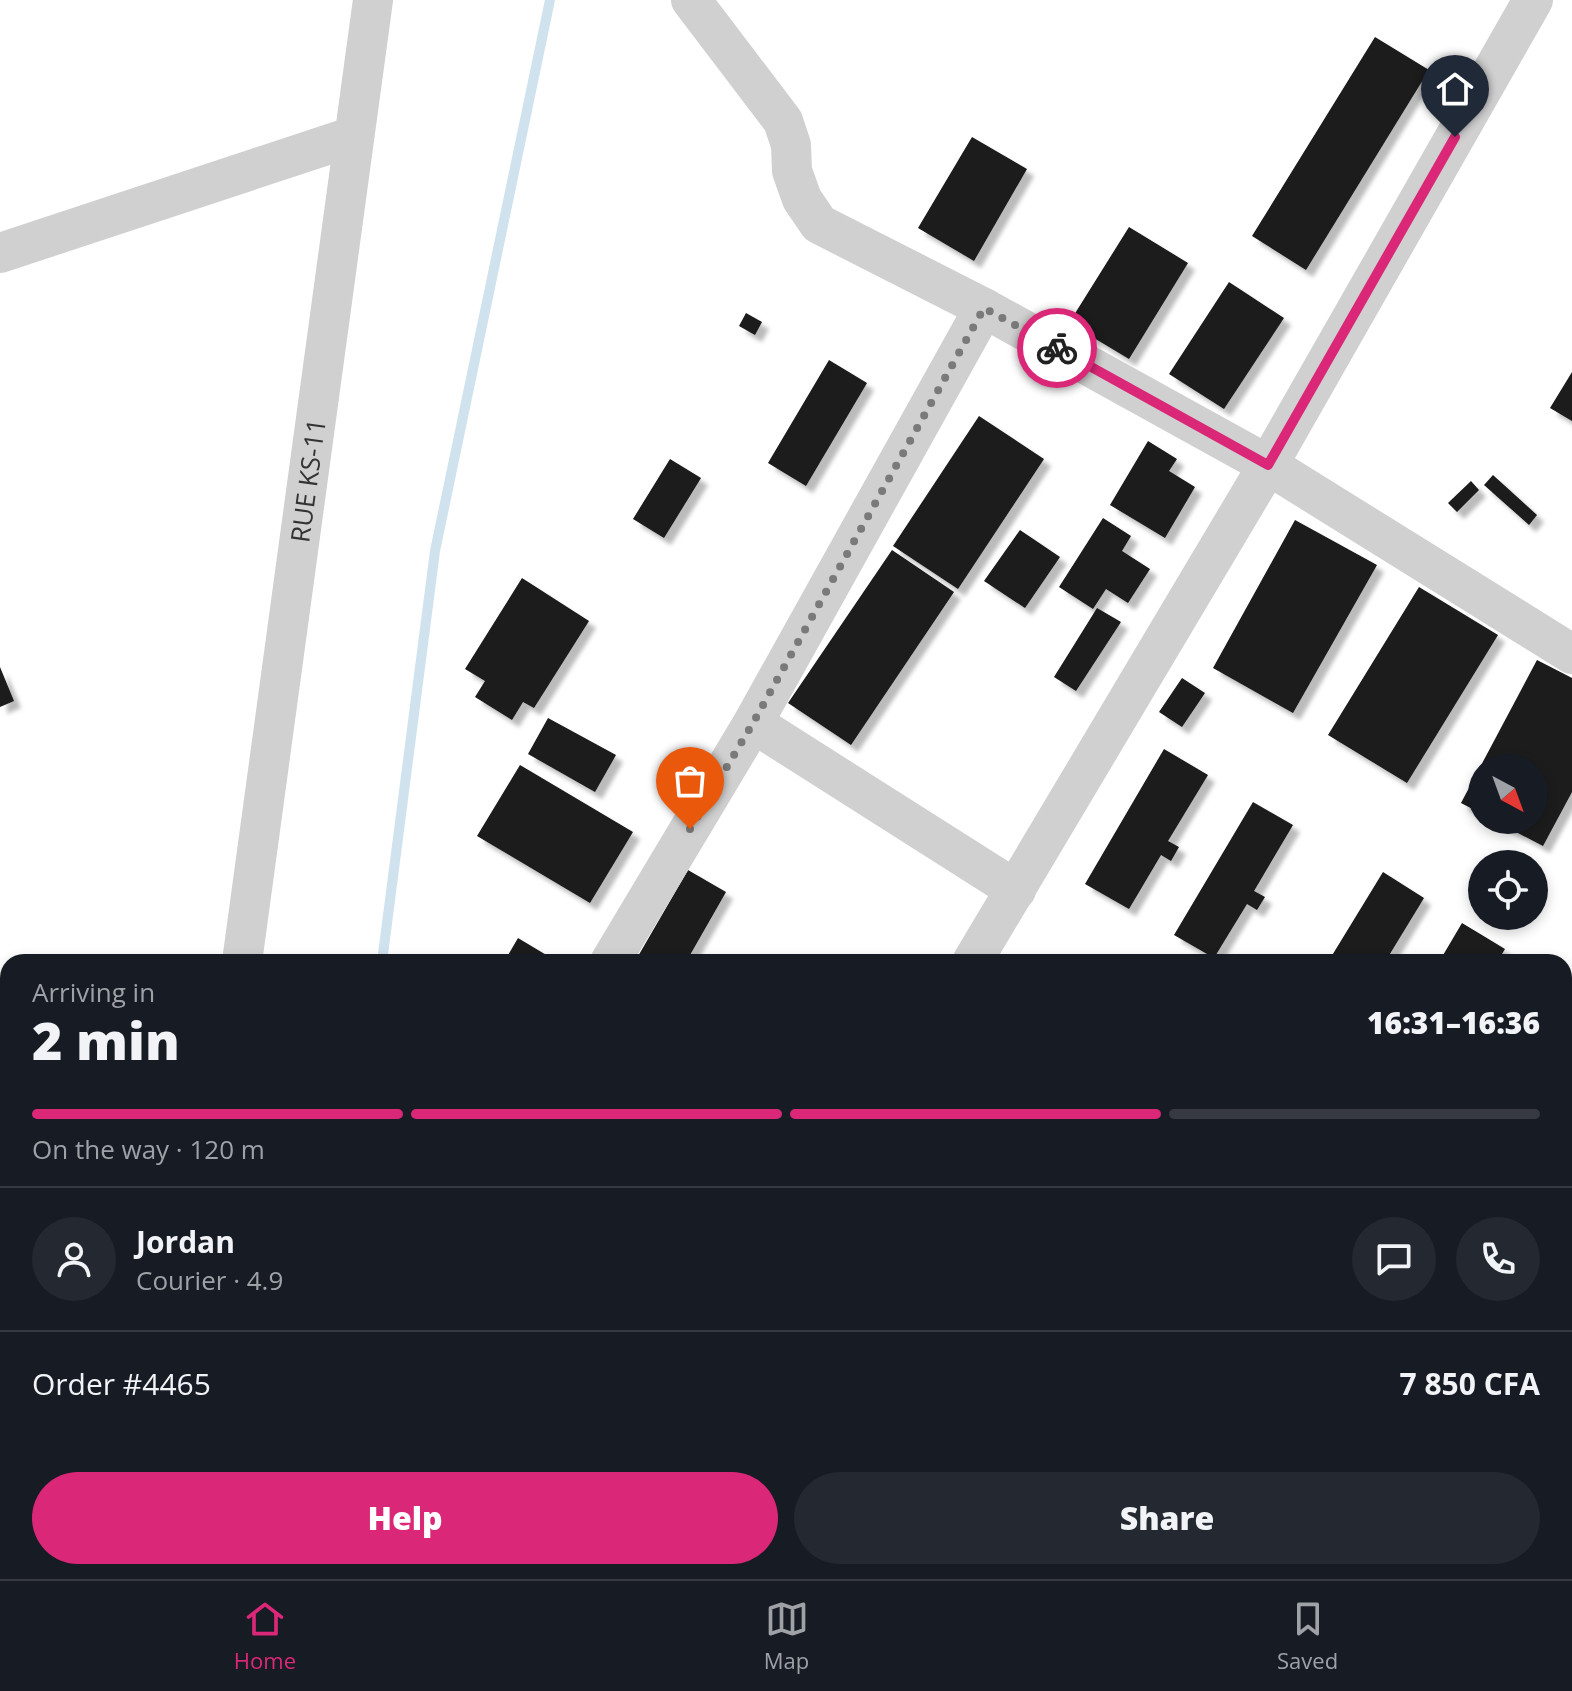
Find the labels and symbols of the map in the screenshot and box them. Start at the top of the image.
pin [1421,55,1489,137]
courier [1017,308,1097,388]
street label: RUE KS-11 [281,416,334,545]
pin [656,747,724,829]
north arrow [1468,754,1548,834]

